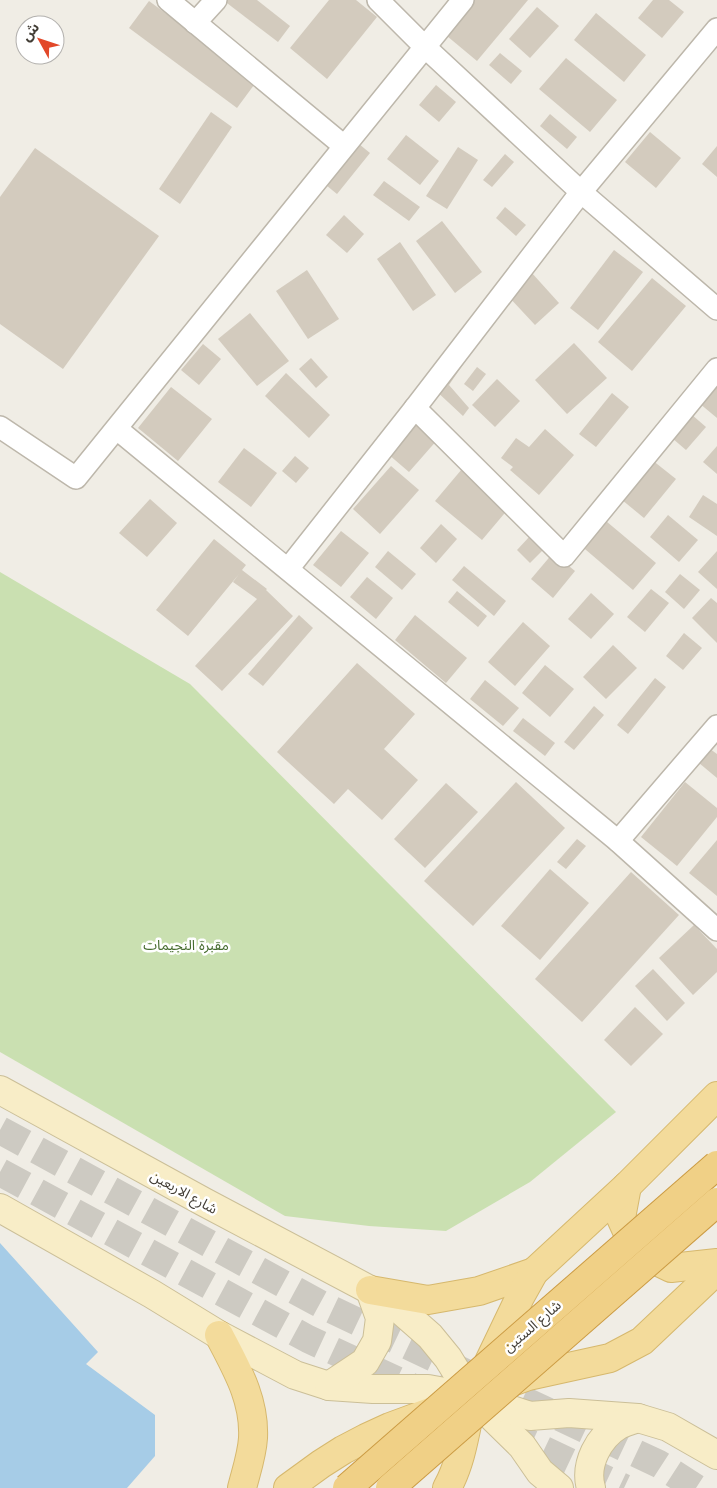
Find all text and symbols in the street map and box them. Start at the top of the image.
north arrow [15,15,65,65]
text: ش [17,19,42,44]
park label: مقبرة النجيمات [143,936,229,954]
street label: شارع الاربعين [146,1166,221,1220]
street label: شارع الستين [499,1296,566,1358]

